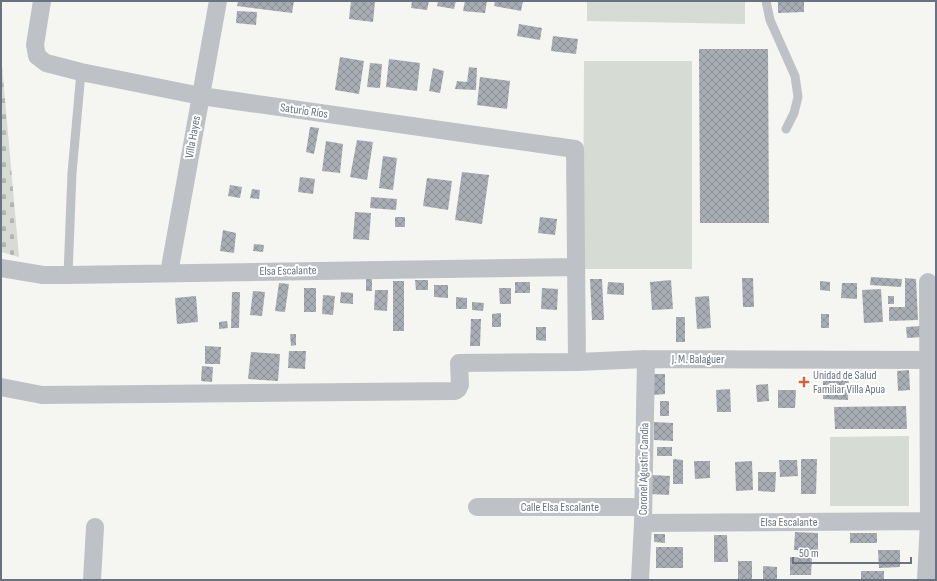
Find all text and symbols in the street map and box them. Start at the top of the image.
street label: Saturio Ríos [279,100,329,122]
street label: Villa Hayes [182,115,204,159]
street label: Elsa Escalante [259,263,317,279]
street label: J. M. Balaguer [671,352,725,367]
place label: Unidad de Salud Familiar Villa Apua [813,368,886,397]
marker: Unidad de Salud Familiar Villa Apua [798,376,810,388]
street label: Coronel Agustin Candia [636,422,652,515]
street label: Calle Elsa Escalante [521,500,599,515]
street label: Elsa Escalante [761,515,818,530]
scale bar [793,539,911,565]
text: 50 m [799,546,819,561]

